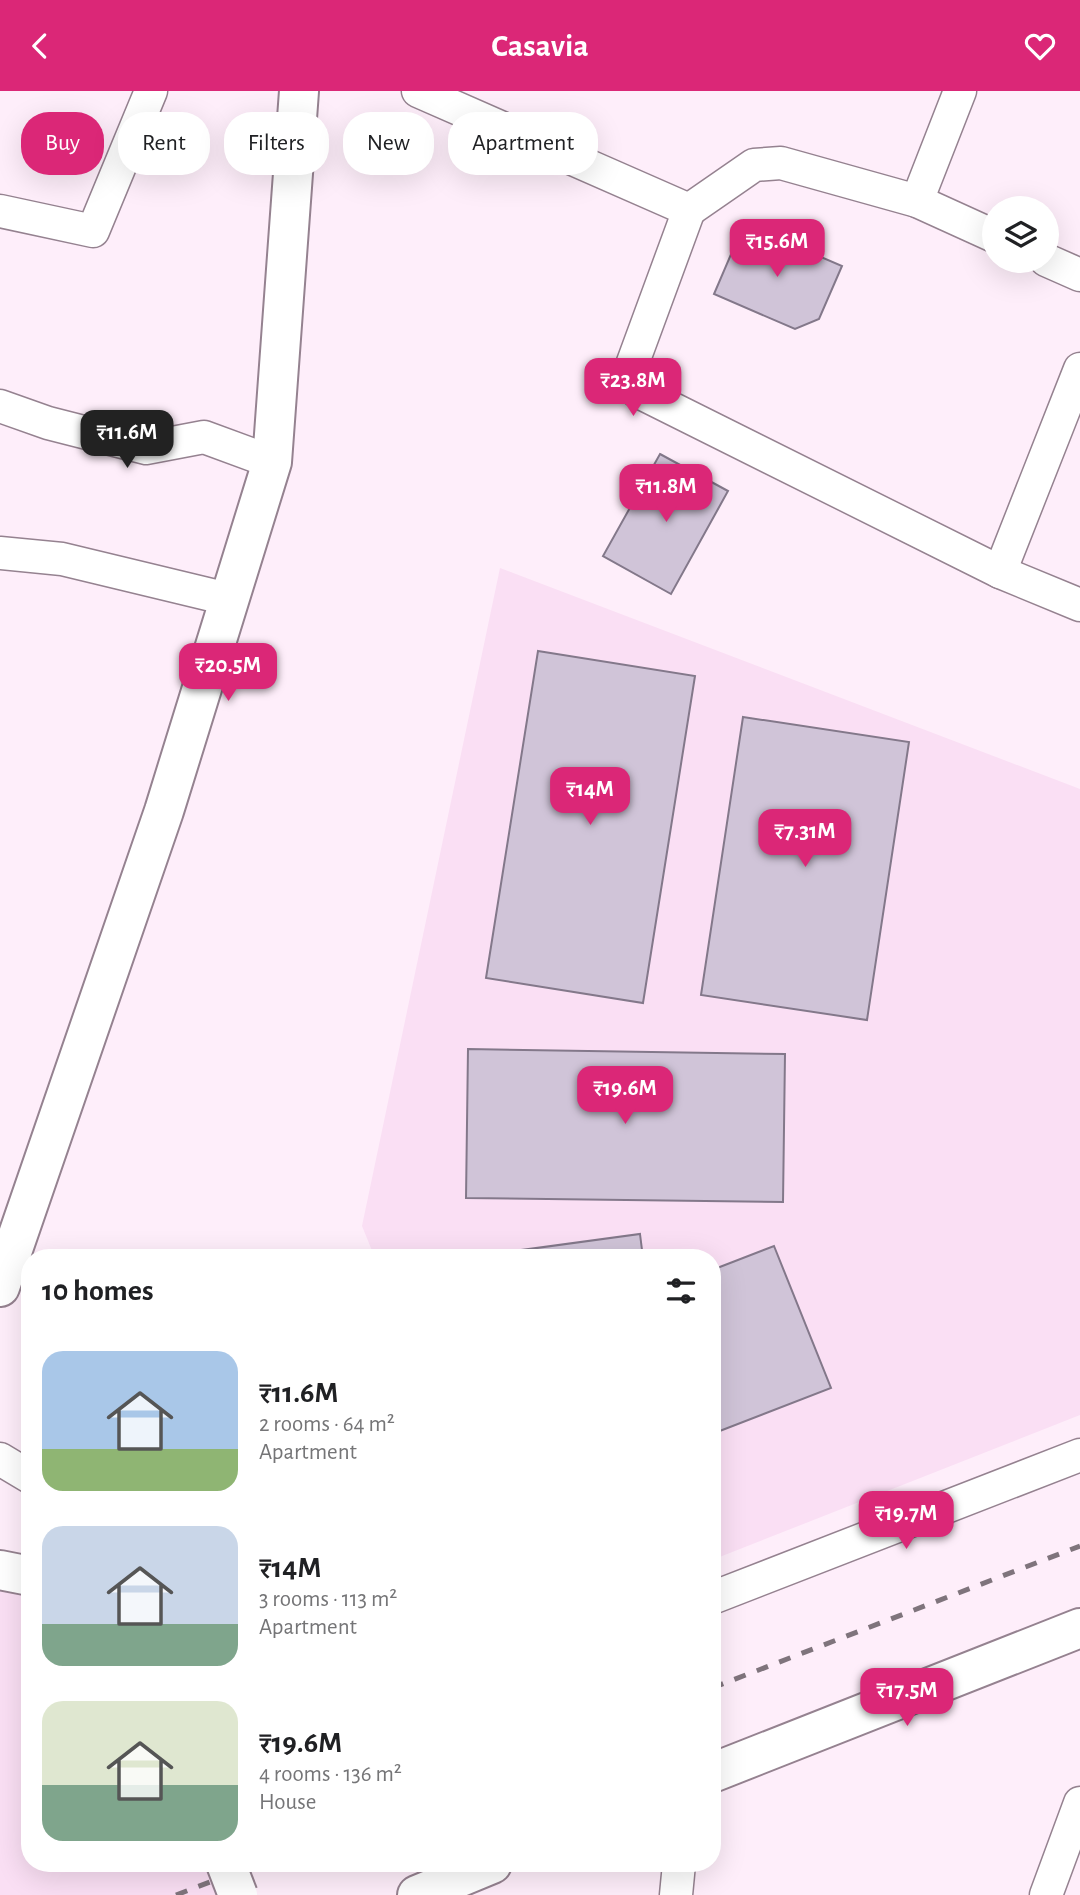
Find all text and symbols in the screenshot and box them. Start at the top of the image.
icon: back [21,27,59,65]
icon: heart [1021,27,1059,65]
text: Casavia [491,30,589,62]
chip: Buy [21,112,104,175]
chip: Rent [118,112,210,175]
chip: Filters [224,112,329,175]
chip: New [343,112,434,175]
chip: Apartment [448,112,598,175]
map controls [982,196,1059,273]
button: layers [982,196,1059,273]
pin: ₹15.6M [720,219,834,279]
text: ₹15.6M [746,230,808,253]
pin: ₹23.8M [576,359,690,418]
text: ₹23.8M [600,369,666,392]
pin: ₹11.6M [70,411,184,470]
text: ₹11.6M [97,421,157,444]
pin: ₹11.8M [609,465,723,524]
text: ₹11.8M [635,475,697,498]
pin: ₹20.5M [171,643,285,703]
text: ₹20.5M [195,654,261,677]
pin: ₹14M [549,767,631,827]
text: ₹14M [566,778,614,801]
pin: ₹7.31M [748,809,862,869]
text: ₹7.31M [774,820,836,843]
pin: ₹19.6M [568,1067,682,1126]
text: ₹19.6M [593,1077,657,1100]
icon: filters [662,1272,700,1310]
text: 10 homes [42,1276,153,1306]
text: ₹11.6M [259,1378,338,1408]
icon: home [98,1379,182,1463]
text: 2 rooms · 64 m² [259,1413,395,1436]
text: Apartment [259,1441,357,1464]
pin: ₹19.7M [849,1491,963,1551]
text: ₹19.7M [875,1502,937,1525]
text: ₹14M [259,1553,321,1583]
icon: home [98,1554,182,1638]
text: 3 rooms · 113 m² [259,1588,397,1611]
text: Apartment [259,1616,357,1639]
pin: ₹17.5M [850,1669,964,1728]
text: ₹17.5M [876,1679,938,1702]
text: ₹19.6M [259,1728,342,1758]
icon: home [98,1729,182,1813]
text: 4 rooms · 136 m² [259,1763,402,1786]
text: House [259,1791,316,1814]

